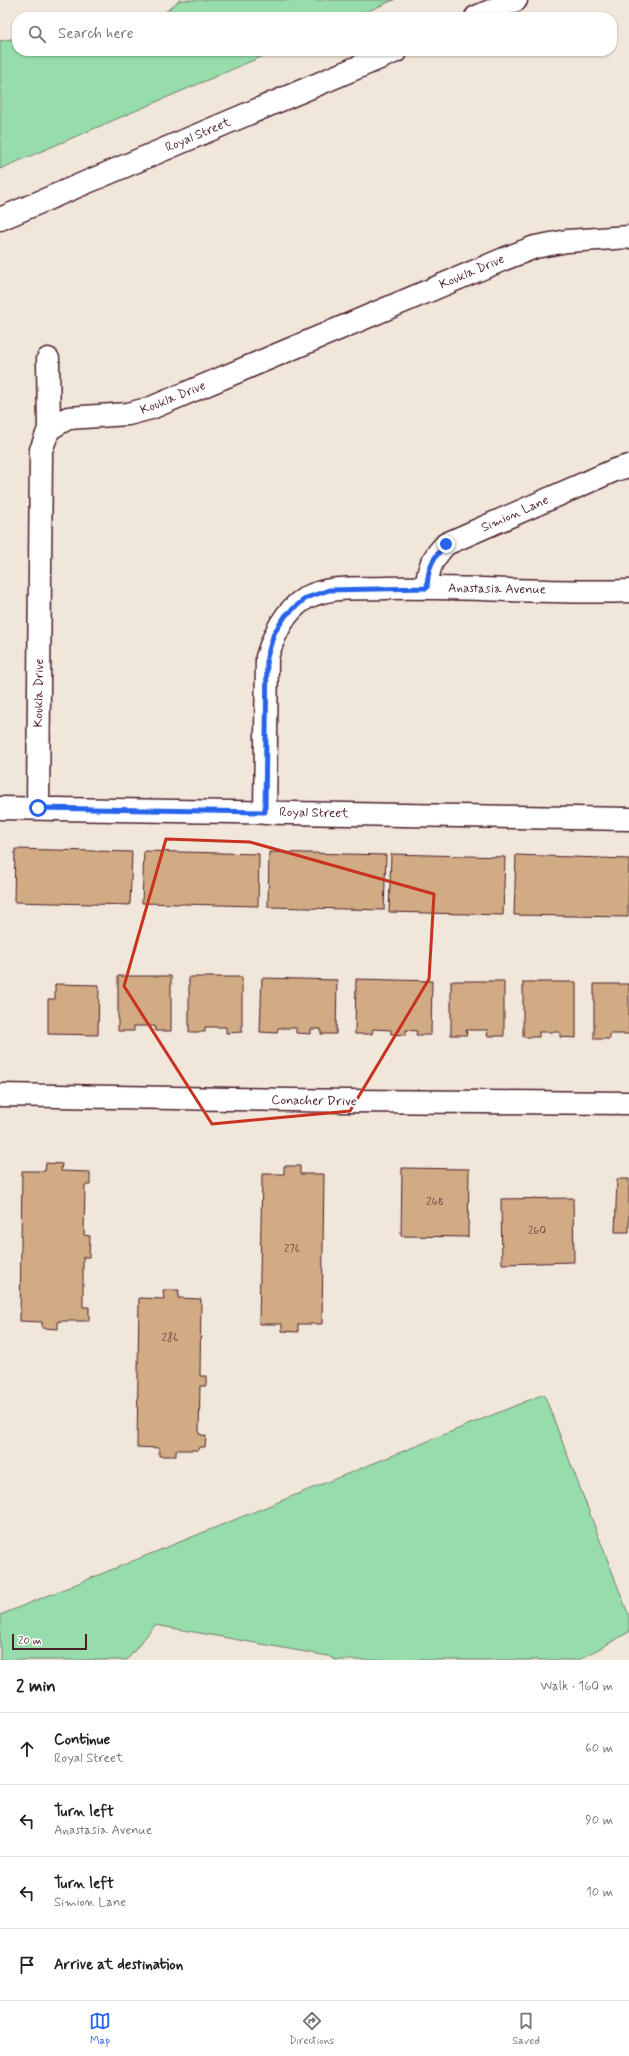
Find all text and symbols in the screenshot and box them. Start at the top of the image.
search box [12,12,617,56]
icon: search [26,23,48,45]
text: Search here [58,24,134,44]
street label: Royal Street [163,113,234,156]
street label: Koukla Drive [437,251,507,293]
street label: Koukla Drive [138,377,208,419]
street label: Simion Lane [479,492,552,536]
route end [437,535,455,553]
street label: Anastasia Avenue [448,580,546,598]
street label: Koukla Drive [30,658,48,728]
route start [29,799,47,817]
street label: Royal Street [279,804,349,822]
street label: Conacher Drive [271,1092,357,1110]
house number: 268 [426,1195,444,1209]
house number: 260 [528,1224,546,1238]
house number: 276 [284,1242,300,1256]
house number: 286 [162,1331,178,1345]
scale bar [12,1632,87,1651]
text: 20 m [18,1634,41,1648]
text: 2 min [16,1675,56,1697]
text: Walk · 160 m [540,1678,613,1695]
text: Continue [54,1730,110,1750]
icon: ahead [16,1738,38,1760]
text: 60 m [585,1740,613,1757]
text: Royal Street [54,1750,123,1767]
text: Turn left [54,1802,114,1822]
icon: left [16,1810,38,1832]
text: 90 m [585,1812,613,1829]
text: Anastasia Avenue [54,1822,152,1839]
text: Turn left [54,1874,114,1894]
icon: left [16,1882,38,1904]
text: 10 m [586,1884,613,1901]
text: Simion Lane [54,1894,126,1911]
icon: arrive [16,1954,38,1976]
text: Arrive at destination [54,1955,183,1975]
tab: Map [89,2010,111,2048]
tab: Directions [289,2010,334,2048]
tab: Saved [512,2010,540,2048]

